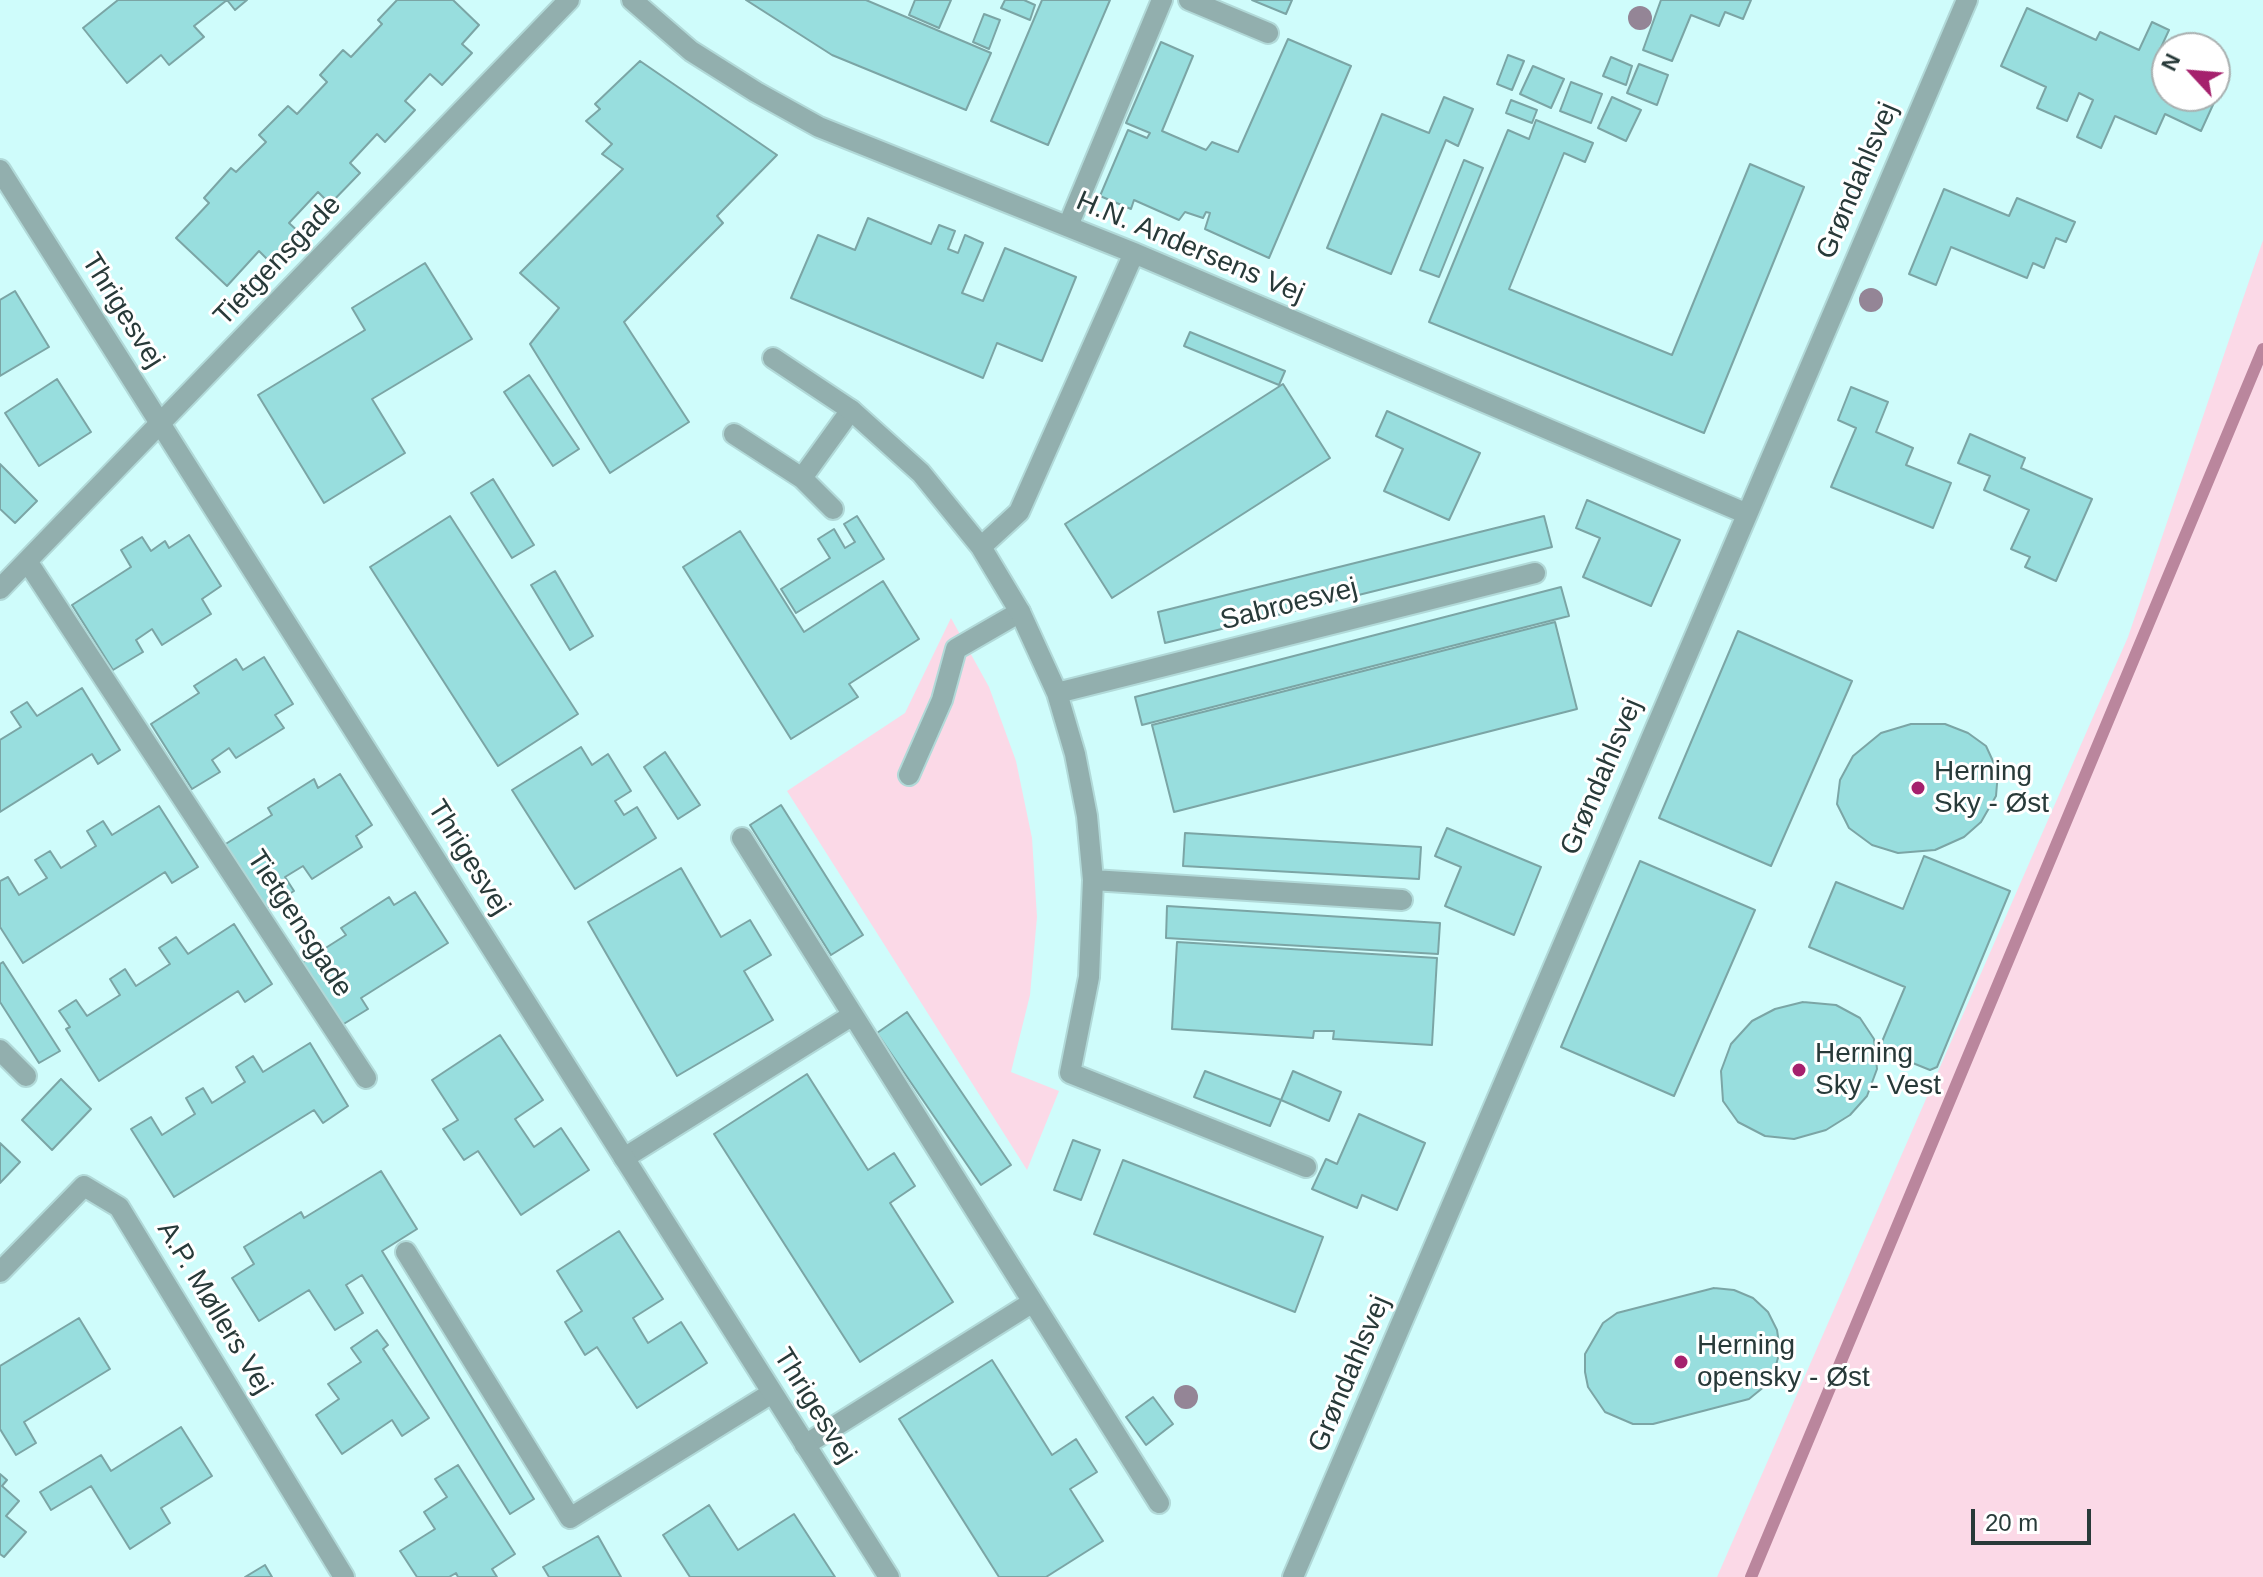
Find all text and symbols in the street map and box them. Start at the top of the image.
north arrow [2151,32,2231,112]
text: N [2156,50,2185,75]
street label: Grøndahlsvej [1810,98,1906,264]
street label: H.N. Andersens Vej [1071,185,1309,311]
street label: Tietgensgade [207,189,349,333]
street label: Thrigesvej [74,247,170,375]
street label: Sabroesvej [1217,572,1361,638]
street label: Grøndahlsvej [1554,694,1650,860]
place label: Herning Sky - Øst [1934,755,2049,821]
marker: Herning Sky - Øst [1909,779,1927,797]
street label: Thrigesvej [420,794,516,922]
street label: Tietgensgade [239,844,359,1004]
place label: Herning Sky - Vest [1815,1037,1941,1103]
marker: Herning Sky - Vest [1790,1061,1808,1079]
street label: A.P. Møllers Vej [149,1216,279,1400]
street label: Grøndahlsvej [1302,1291,1398,1457]
place label: Herning opensky - Øst [1697,1329,1870,1395]
street label: Thrigesvej [766,1342,862,1470]
marker: Herning opensky - Øst [1672,1353,1690,1371]
scale bar [1975,1493,2095,1543]
text: 20 m [1985,1509,2038,1536]

